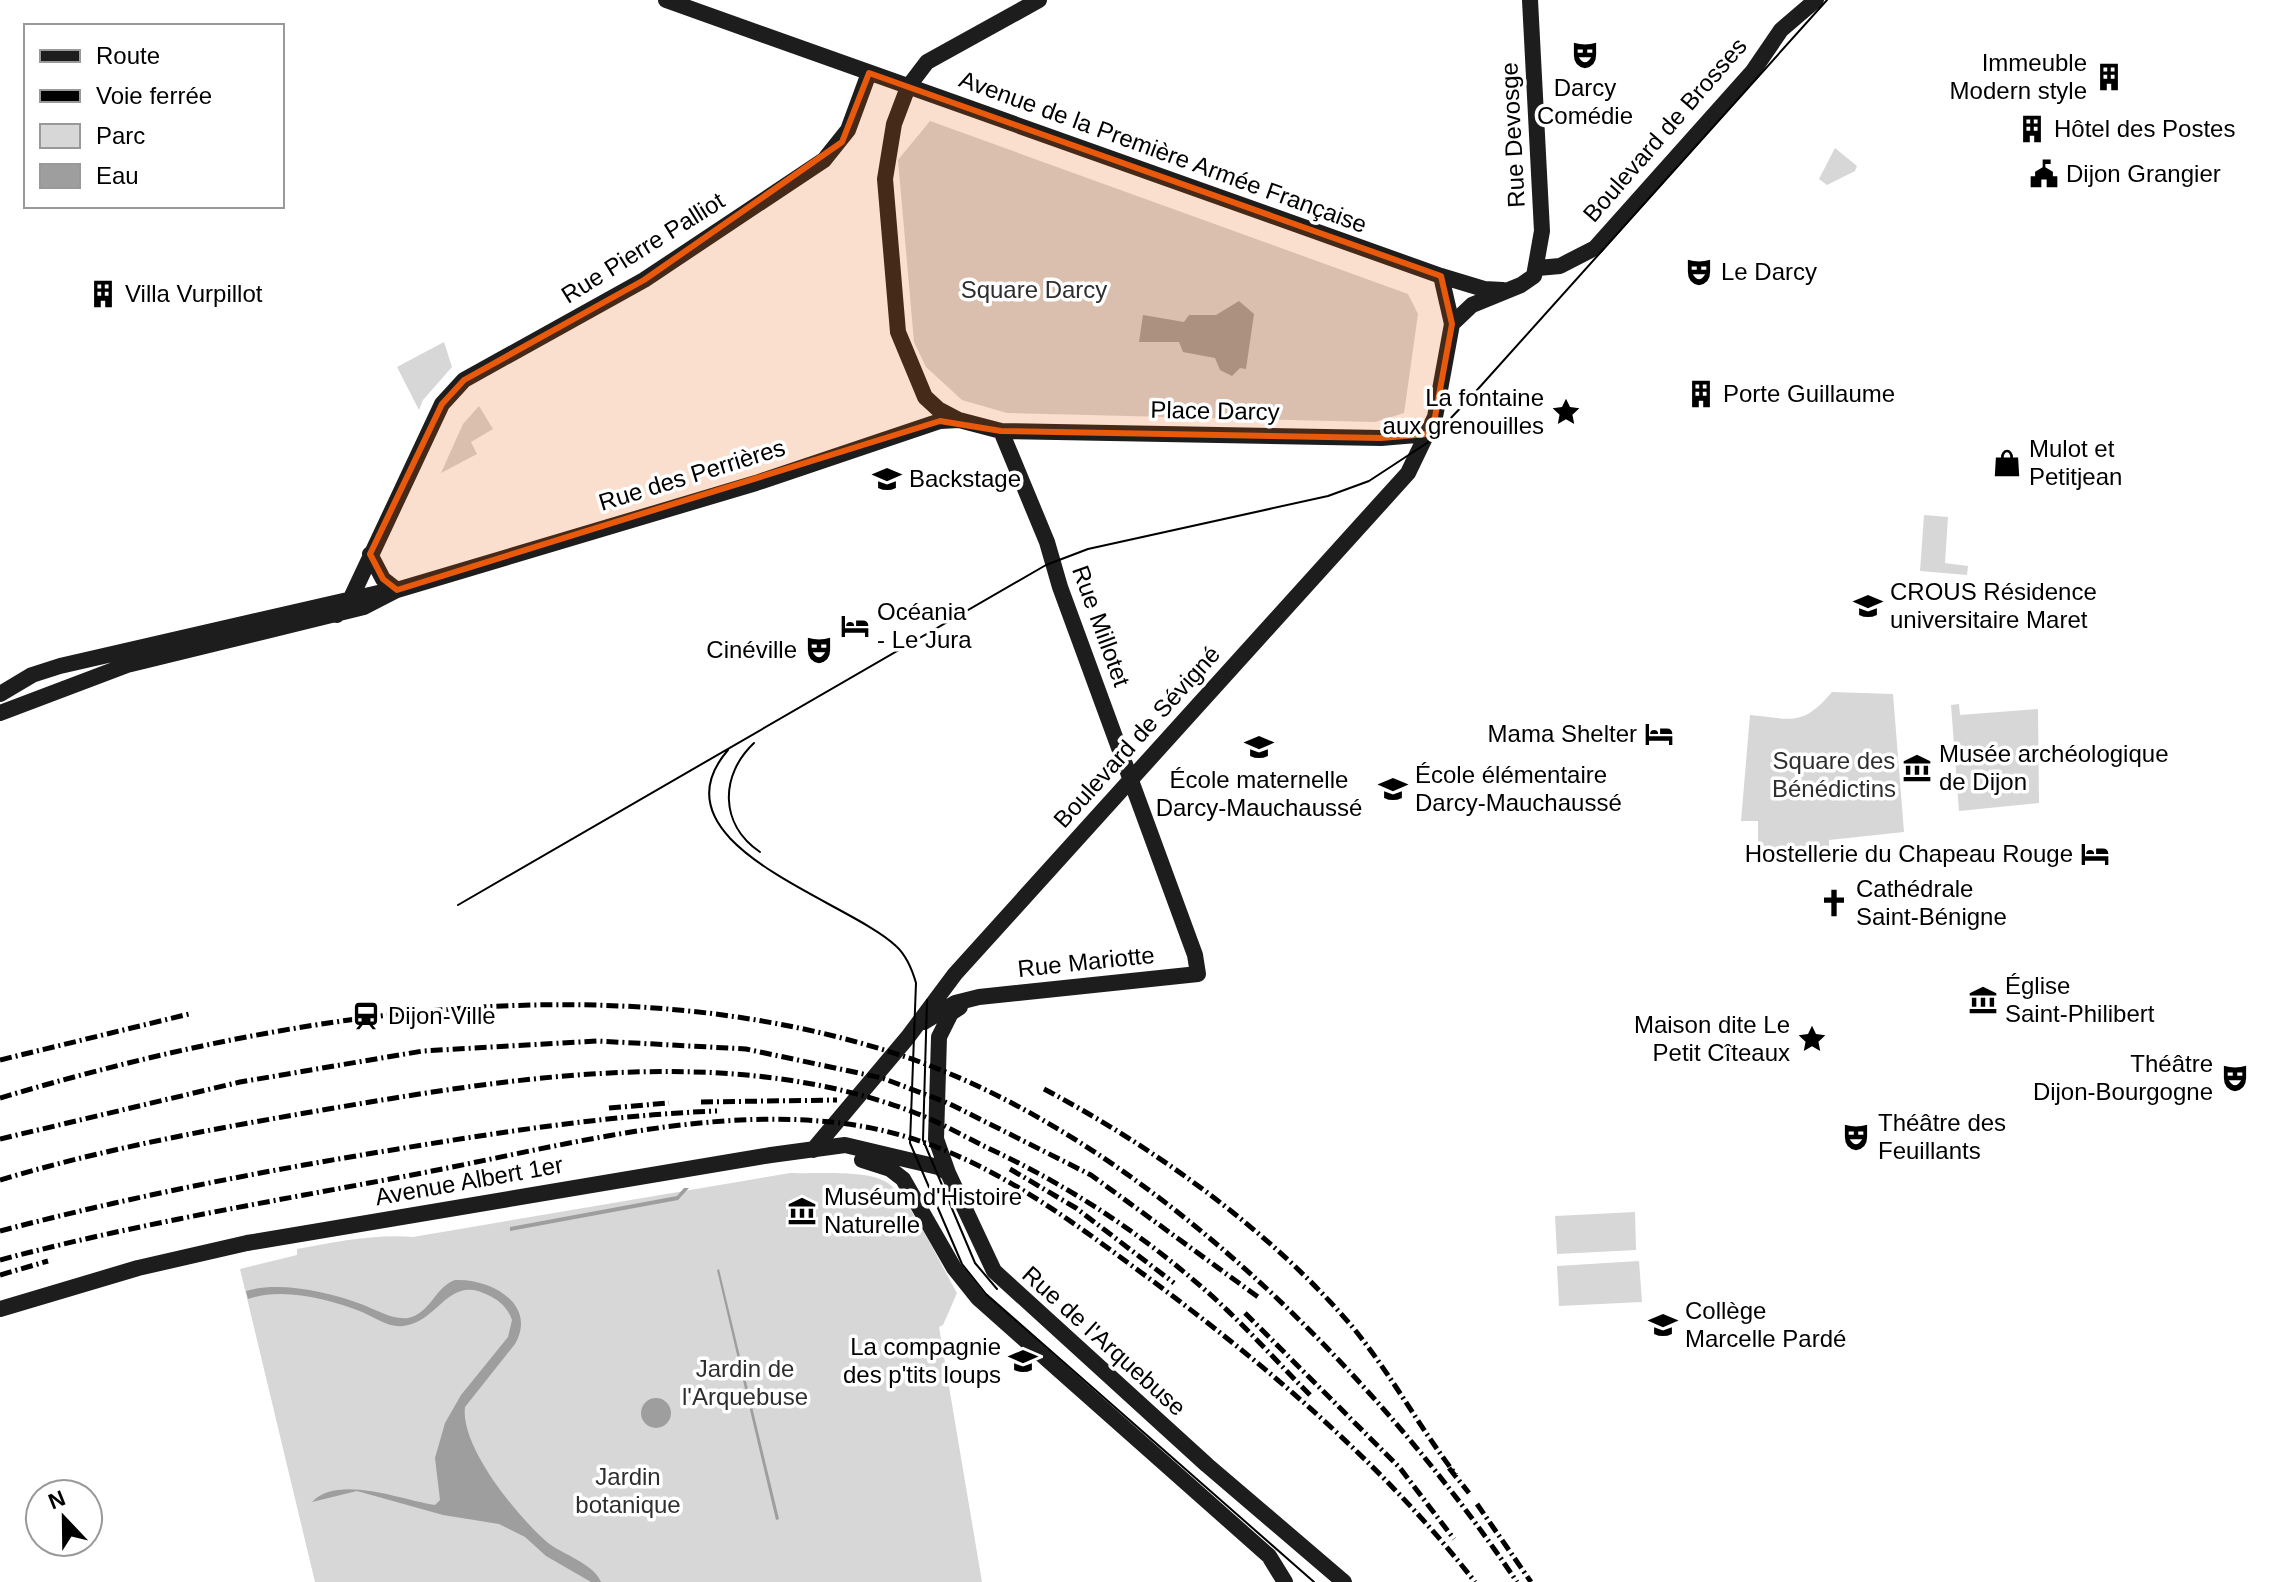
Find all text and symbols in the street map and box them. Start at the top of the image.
legend [24,24,284,208]
street label: Boulevard de Brosses [1577,32,1752,227]
theatre icon: Darcy Comédie [1570,40,1600,70]
text: Route [96,42,160,69]
place label: Immeuble Modern style [1950,49,2087,104]
street label: Rue Devosge [1495,62,1530,208]
building icon: Immeuble Modern style [2094,62,2124,92]
street label: Avenue de la Première Armée Française [956,65,1371,238]
place label: Darcy Comédie [1537,74,1633,129]
text: Voie ferrée [96,82,212,109]
building icon: Hôtel des Postes [2017,114,2047,144]
place label: Hôtel des Postes [2054,115,2235,142]
text: Parc [96,122,145,149]
public building icon: Dijon Grangier [2029,159,2059,189]
place label: Dijon Grangier [2066,160,2221,187]
text: Eau [96,162,139,189]
street label: Rue Pierre Palliot [556,186,729,309]
theatre icon: Le Darcy [1684,257,1714,287]
place label: Le Darcy [1721,258,1817,285]
park label: Square Darcy [961,276,1107,303]
building icon: Villa Vurpillot [88,279,118,309]
place label: Villa Vurpillot [125,280,263,307]
building icon: Porte Guillaume [1686,379,1716,409]
place label: Porte Guillaume [1723,380,1895,407]
place label: La fontaine aux grenouilles [1383,384,1544,439]
street label: Place Darcy [1150,396,1280,425]
place icon: La fontaine aux grenouilles [1551,397,1581,427]
street label: Rue des Perrières [595,433,788,516]
place label: Mulot et Petitjean [2029,435,2122,490]
shop icon: Mulot et Petitjean [1992,448,2022,478]
school or university icon: Backstage [872,464,902,494]
place label: Backstage [909,465,1021,492]
street label: Rue Millotet [1067,562,1136,690]
place label: CROUS Résidence universitaire Maret [1890,578,2097,633]
school or university icon: CROUS Résidence universitaire Maret [1853,591,1883,621]
place label: Océania - Le Jura [877,598,972,653]
hotel icon: Océania - Le Jura [840,611,870,641]
theatre icon: Cinéville [804,635,834,665]
place label: Cinéville [706,636,797,663]
street label: Boulevard de Sévigné [1048,640,1225,833]
hotel icon: Mama Shelter [1644,719,1674,749]
place label: Mama Shelter [1488,720,1637,747]
school or university icon: École maternelle Darcy-Mauchaussé [1244,732,1274,762]
place label: Musée archéologique de Dijon [1939,740,2169,795]
park label: Square des Bénédictins [1772,747,1896,802]
museum icon: Musée archéologique de Dijon [1902,753,1932,783]
place label: École élémentaire Darcy-Mauchaussé [1415,761,1622,816]
place label: École maternelle Darcy-Mauchaussé [1156,766,1362,821]
school or university icon: École élémentaire Darcy-Mauchaussé [1378,774,1408,804]
hotel icon: Hostellerie du Chapeau Rouge [2080,839,2110,869]
place label: Hostellerie du Chapeau Rouge [1745,840,2073,867]
place label: Cathédrale Saint-Bénigne [1856,875,2007,930]
church icon: Cathédrale Saint-Bénigne [1819,888,1849,918]
street label: Rue Mariotte [1016,941,1156,982]
place label: Église Saint-Philibert [2005,972,2155,1027]
museum icon: Église Saint-Philibert [1968,985,1998,1015]
station icon: Dijon-Ville [351,1001,381,1031]
place label: Dijon-Ville [388,1002,496,1029]
place label: Maison dite Le Petit Cîteaux [1634,1011,1790,1066]
place icon: Maison dite Le Petit Cîteaux [1797,1024,1827,1054]
place label: Théâtre Dijon-Bourgogne [2033,1050,2213,1105]
theatre icon: Théâtre Dijon-Bourgogne [2220,1063,2250,1093]
place label: Théâtre des Feuillants [1878,1109,2006,1164]
theatre icon: Théâtre des Feuillants [1841,1122,1871,1152]
street label: Avenue Albert 1er [373,1151,565,1210]
place label: Muséum d'Histoire Naturelle [824,1183,1022,1238]
museum icon: Muséum d'Histoire Naturelle [787,1196,817,1226]
street label: Rue de l'Arquebuse [1017,1260,1191,1421]
place label: Collège Marcelle Pardé [1685,1297,1846,1352]
school or university icon: Collège Marcelle Pardé [1648,1310,1678,1340]
place label: La compagnie des p'tits loups [843,1333,1001,1388]
school or university icon: La compagnie des p'tits loups [1008,1346,1038,1376]
park label: Jardin de l'Arquebuse [682,1355,808,1410]
park label: Jardin botanique [575,1463,681,1518]
north arrow [24,1478,104,1558]
text: N [45,1485,69,1514]

